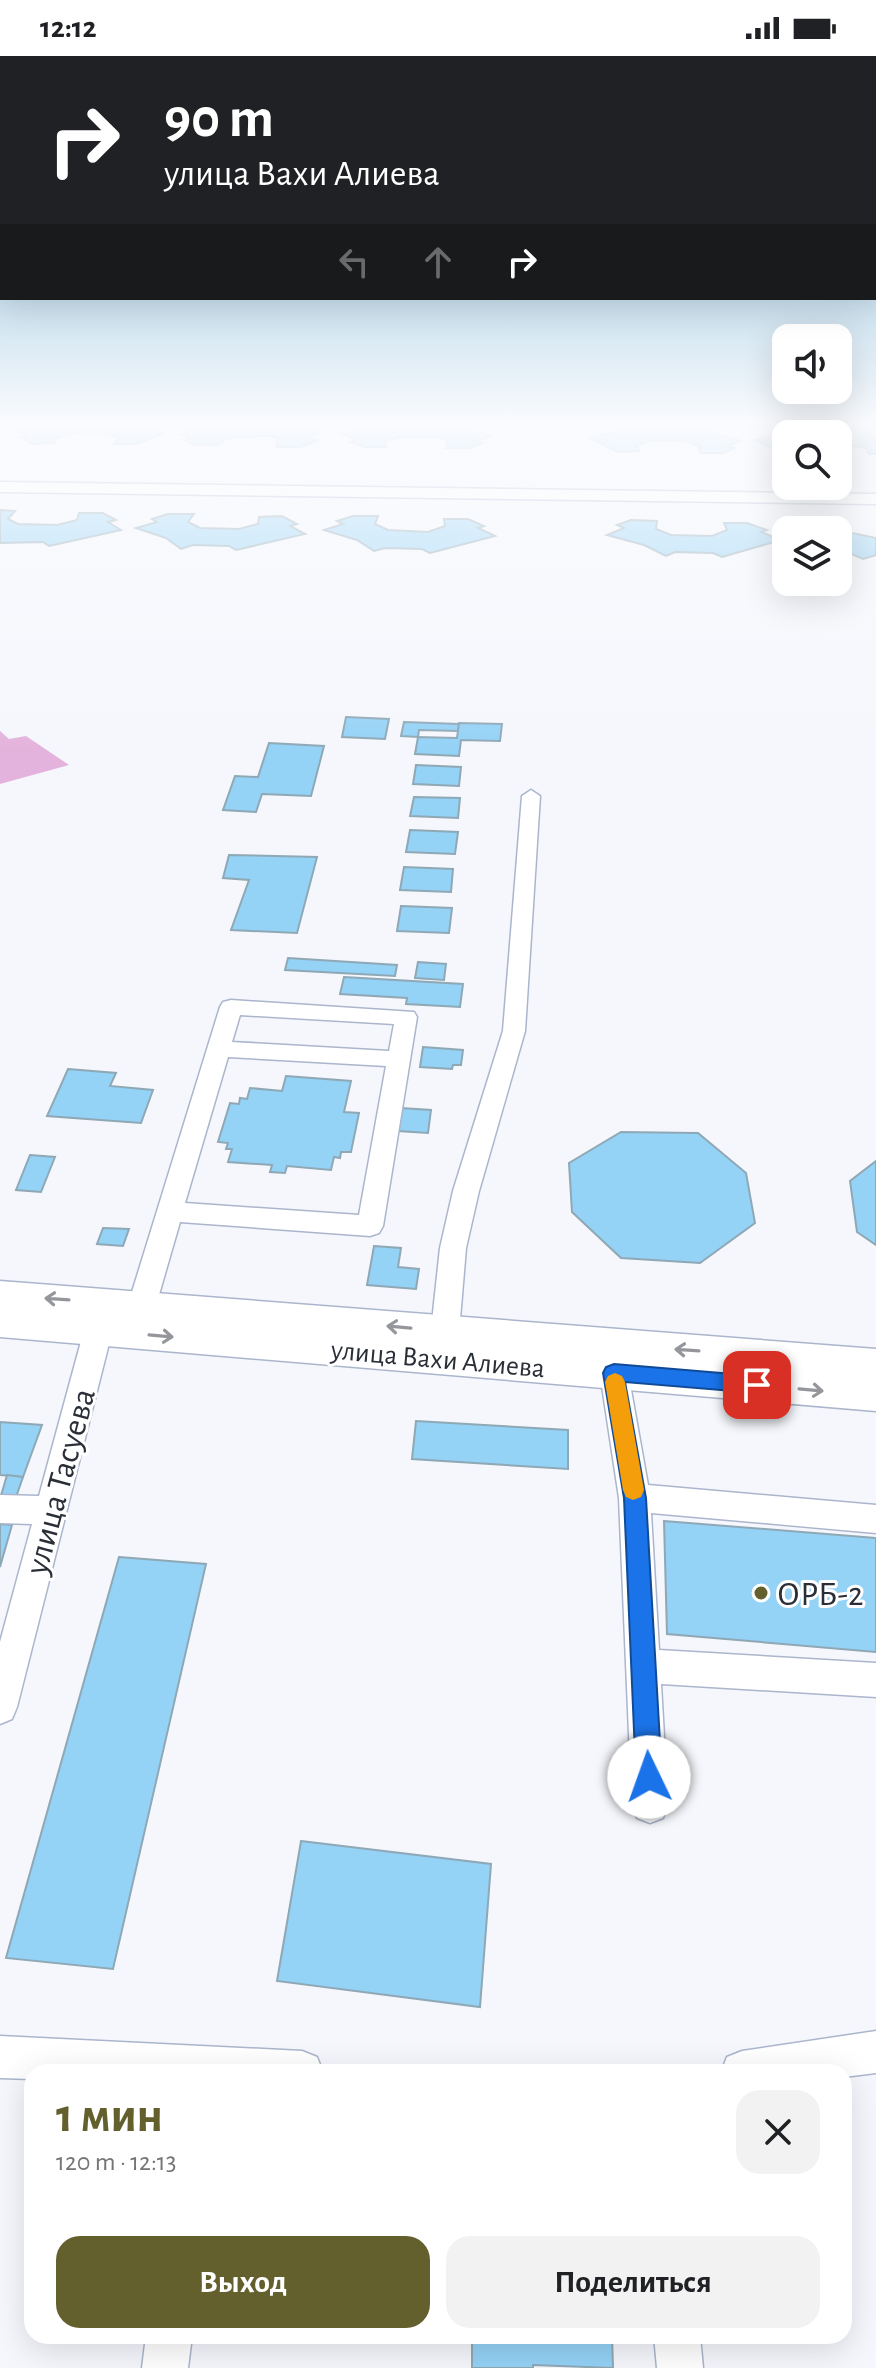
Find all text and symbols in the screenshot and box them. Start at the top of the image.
text: 12:12 [40,13,97,43]
icon: right [32,88,136,192]
text: 90 m [164,91,274,147]
text: улица Вахи Алиева [164,156,440,192]
icon: left [332,240,376,284]
icon: ahead [416,240,460,284]
icon: right [500,240,544,284]
map controls [772,324,852,596]
button: sound [772,324,852,404]
button: search [772,420,852,500]
button: layers [772,516,852,596]
one-way arrow [44,1291,71,1306]
one-way arrow [387,1320,413,1335]
one-way arrow [148,1329,174,1344]
street label: улица Вахи Алиева [329,1337,546,1383]
one-way arrow [674,1342,700,1357]
pin [723,1351,791,1419]
icon: arrive [735,1363,779,1407]
one-way arrow [797,1382,824,1397]
street label: улица Тасуева [20,1385,102,1579]
place label: ОРБ-2 [777,1578,863,1612]
marker: ОРБ-2 [752,1584,770,1602]
position arrow [607,1735,691,1819]
button: close [736,2090,820,2174]
text: 1 мин [56,2093,163,2141]
text: 120 m · 12:13 [56,2149,177,2175]
button: Выход [56,2236,430,2328]
button: Поделиться [446,2236,820,2328]

